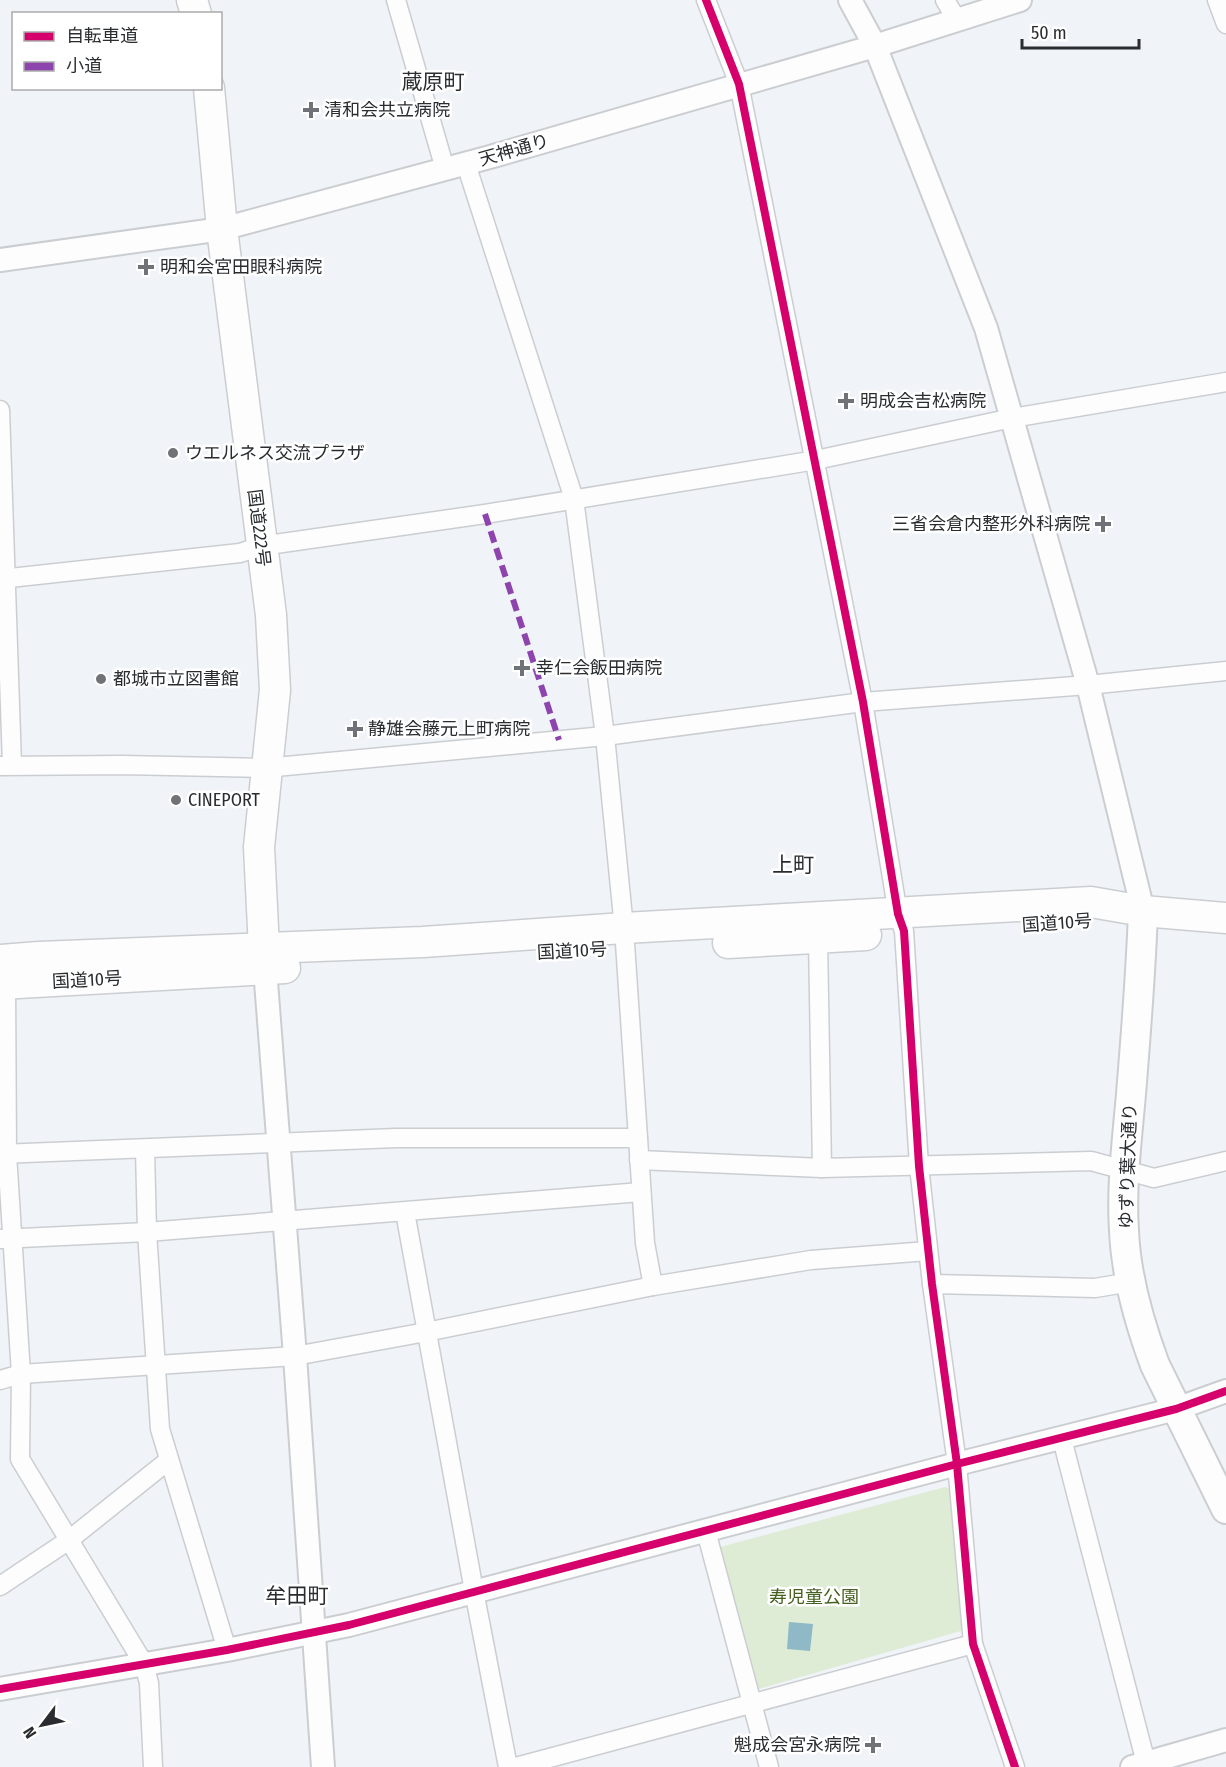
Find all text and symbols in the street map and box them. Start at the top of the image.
legend [12,12,222,90]
scale bar [1022,12,1139,50]
text: 50 m [1031,22,1067,44]
text: 自転車道 [66,25,138,47]
text: 小道 [66,55,102,77]
district label: 蔵原町 [402,69,465,95]
place label: 清和会共立病院 [324,99,450,121]
marker: 清和会共立病院 [302,101,320,119]
street label: 天神通り [476,130,552,170]
place label: 明和会宮田眼科病院 [160,256,322,278]
marker: 明和会宮田眼科病院 [137,258,155,276]
place label: 明成会吉松病院 [860,390,986,412]
marker: 明成会吉松病院 [837,392,855,410]
place label: ウエルネス交流プラザ [185,442,365,464]
marker: ウエルネス交流プラザ [166,446,180,460]
street label: 国道222号 [243,488,275,568]
place label: 三省会倉内整形外科病院 [892,513,1090,535]
marker: 三省会倉内整形外科病院 [1094,515,1112,533]
place label: 幸仁会飯田病院 [536,657,662,679]
marker: 幸仁会飯田病院 [513,659,531,677]
place label: 都城市立図書館 [113,668,239,690]
marker: 都城市立図書館 [94,672,108,686]
place label: 静雄会藤元上町病院 [368,718,530,740]
marker: 静雄会藤元上町病院 [346,720,364,738]
place label: CINEPORT [188,789,260,811]
marker: CINEPORT [169,793,183,807]
district label: 上町 [772,852,814,878]
street label: 国道10号 [1021,910,1093,936]
street label: 国道10号 [536,938,608,964]
street label: 国道10号 [51,967,123,993]
street label: ゆずり葉大通り [1115,1103,1141,1229]
district label: 牟田町 [266,1583,329,1609]
park label: 寿児童公園 [769,1586,859,1608]
north arrow [12,1695,72,1755]
text: N [19,1724,40,1742]
place label: 魁成会宮永病院 [734,1734,860,1756]
marker: 魁成会宮永病院 [864,1736,882,1754]

